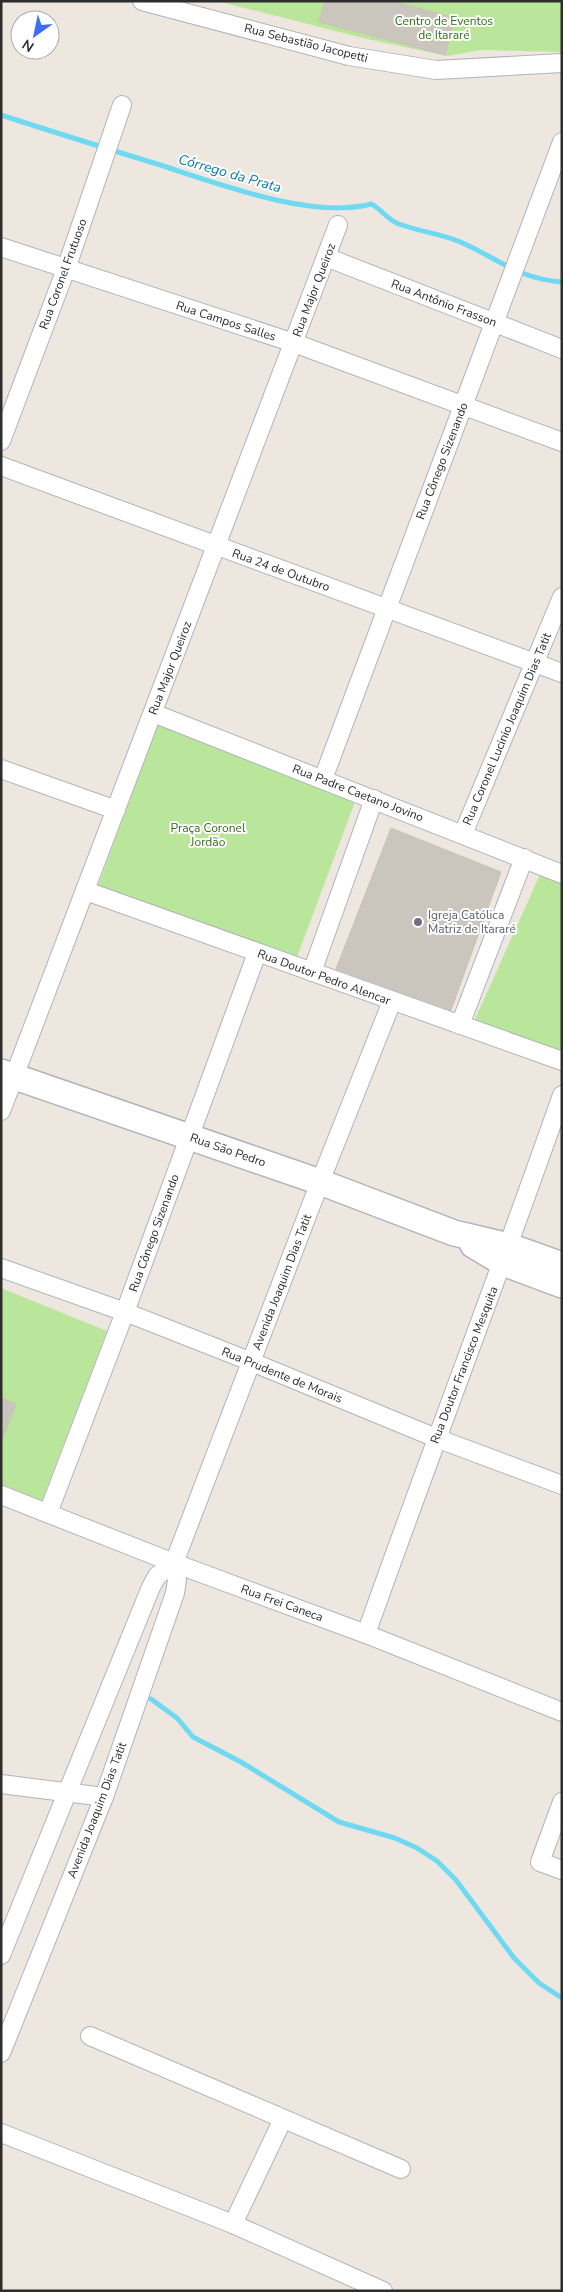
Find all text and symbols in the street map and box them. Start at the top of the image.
north arrow [10,10,60,60]
park label: Centro de Eventos de Itararé [395,13,493,43]
street label: Rua Sebastião Jacopetti [242,20,370,66]
text: N [19,35,38,56]
water label: Córrego da Prata [176,150,284,197]
street label: Rua Coronel Frutuoso [36,216,91,332]
street label: Rua Major Queiroz [289,240,339,339]
street label: Rua Antônio Frasson [389,275,499,331]
street label: Rua Campos Salles [174,297,278,345]
street label: Rua Cônego Sizenando [412,400,472,522]
street label: Rua 24 de Outubro [230,545,332,595]
street label: Rua Major Queiroz [145,618,195,717]
street label: Rua Coronel Lucinio Joaquim Dias Tatit [459,630,555,828]
street label: Rua Padre Caetano Jovino [290,761,426,826]
park label: Praça Coronel Jordão [171,820,246,850]
place label: Igreja Católica Matriz de Itararé [428,907,516,937]
marker: Igreja Católica Matriz de Itararé [412,916,424,928]
street label: Rua Doutor Pedro Alencar [255,945,394,1009]
street label: Rua São Pedro [188,1130,268,1171]
street label: Rua Cônego Sizenando [125,1172,183,1294]
street label: Avenida Joaquim Dias Tatit [249,1211,316,1352]
street label: Rua Doutor Francisco Mesquita [427,1284,501,1446]
street label: Rua Prudente de Morais [219,1343,345,1407]
street label: Rua Frei Caneca [239,1581,325,1625]
street label: Avenida Joaquim Dias Tatit [64,1739,131,1880]

